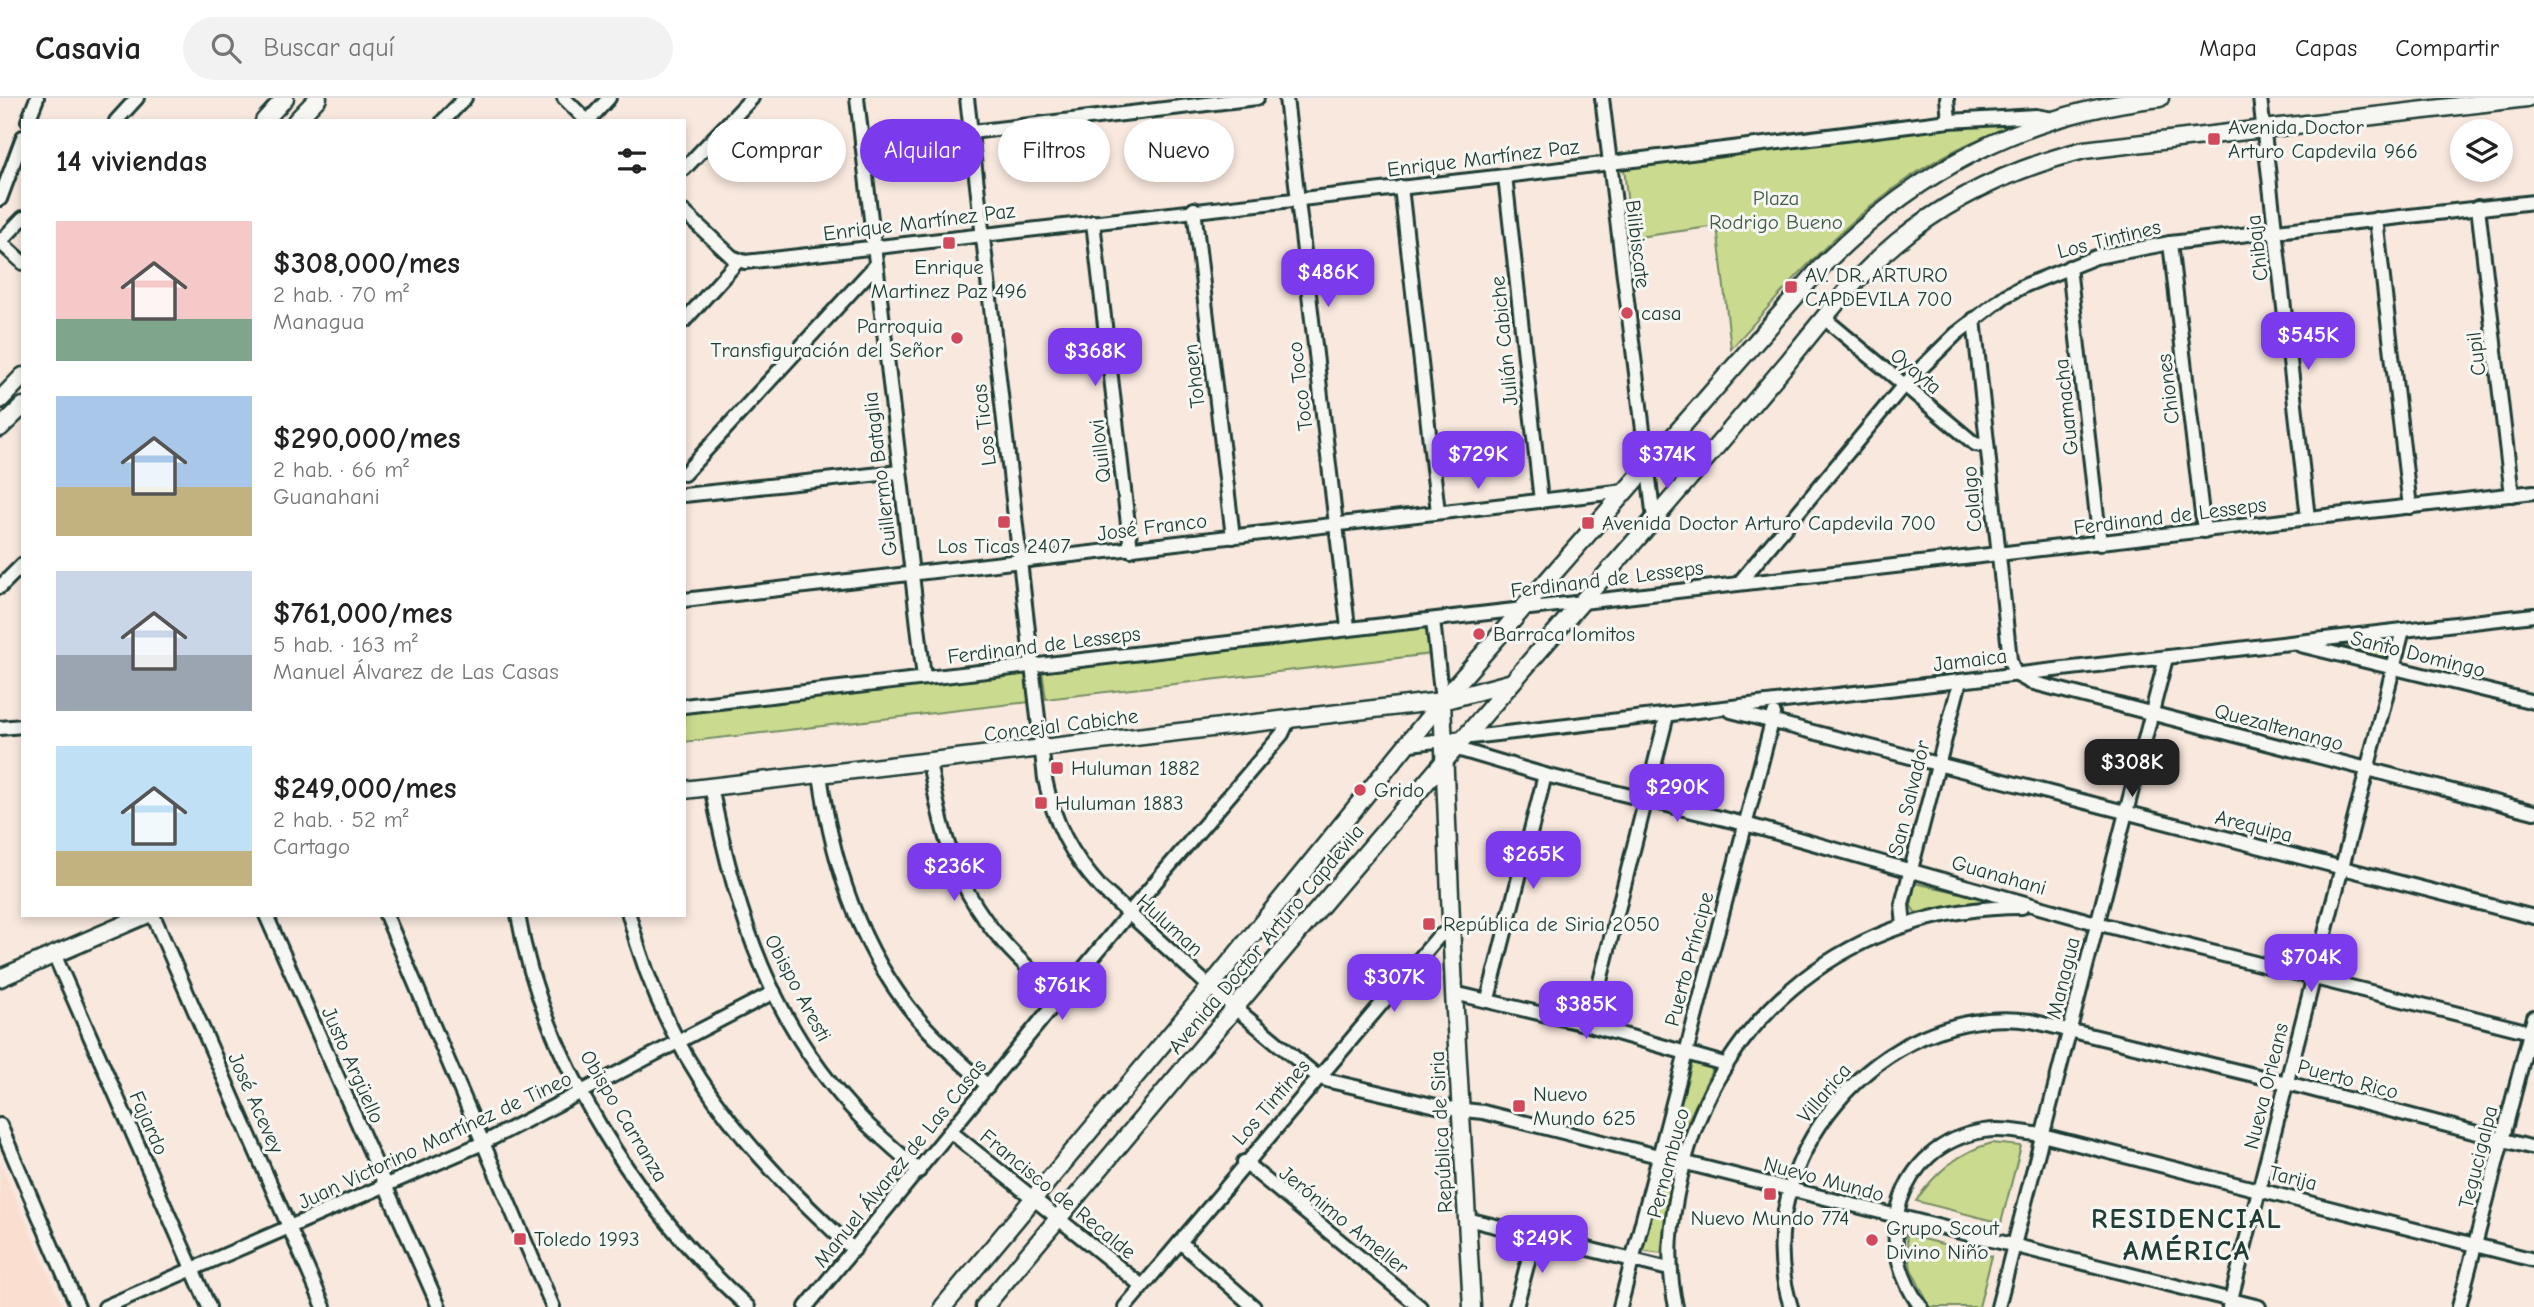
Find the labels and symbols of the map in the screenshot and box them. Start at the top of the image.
place label: Avenida Doctor Arturo Capdevila 966 [2228,115,2418,163]
marker: Avenida Doctor Arturo Capdevila 966 [2206,131,2222,147]
street label: Enrique Martínez Paz [1386,134,1580,182]
park label: Plaza Rodrigo Bueno [1709,186,1843,234]
street label: Enrique Martínez Paz [822,198,1016,246]
street label: Bilibiscate [1621,199,1655,289]
street label: Chibaja [2241,213,2273,283]
street label: Los Tintines [2055,215,2163,263]
marker: Enrique Martinez Paz 496 [941,235,957,251]
pin: $486K [1279,250,1377,309]
place label: Enrique Martinez Paz 496 [871,255,1027,303]
place label: AV. DR. ARTURO CAPDEVILA 700 [1805,263,1952,311]
street label: Julián Cabiche [1485,275,1523,407]
marker: AV. DR. ARTURO CAPDEVILA 700 [1783,279,1799,295]
place label: casa [1641,301,1681,325]
marker: casa [1619,305,1635,321]
pin: $545K [2259,313,2357,372]
place label: Parroquia Transfiguración del Señor [710,314,944,362]
pin: $368K [1046,328,1144,388]
marker: Parroquia Transfiguración del Señor [949,330,965,346]
street label: Cupil [2461,331,2491,377]
street label: Toco Toco [1283,340,1317,432]
street label: Tohaen [1178,343,1210,409]
street label: Oyayta [1886,343,1946,399]
street label: Chiones [2152,352,2184,426]
street label: Guamacha [2049,357,2083,457]
street label: Los Ticas [967,383,1001,467]
street label: Guillermo Bataglia [858,390,902,558]
street label: Quillovi [1084,418,1116,484]
pin: $729K [1429,432,1527,491]
pin: $374K [1618,432,1716,491]
street label: Colalgo [1957,465,1987,533]
street label: Ferdinand de Lesseps [2072,492,2268,540]
street label: José Franco [1096,508,1208,546]
place label: Avenida Doctor Arturo Capdevila 700 [1602,511,1936,535]
marker: Los Ticas 2407 [996,514,1012,530]
marker: Avenida Doctor Arturo Capdevila 700 [1580,515,1596,531]
place label: Los Ticas 2407 [937,534,1071,558]
street label: Ferdinand de Lesseps [1509,555,1705,603]
street label: Ferdinand de Lesseps [946,621,1142,669]
place label: Barraca lomitos [1493,622,1635,646]
marker: Barraca lomitos [1471,626,1487,642]
street label: Santo Domingo [2348,626,2488,682]
street label: Jamaica [1932,644,2008,676]
street label: Quezaltenango [2212,698,2346,756]
street label: Concejal Cabiche [982,704,1140,746]
street label: San Salvador [1883,737,1935,858]
pin: $308K [2083,740,2181,799]
place label: Huluman 1882 [1071,756,1200,780]
marker: Huluman 1882 [1049,760,1065,776]
pin: $290K [1628,764,1726,824]
place label: Grido [1374,778,1424,802]
marker: Grido [1352,782,1368,798]
place label: Huluman 1883 [1055,791,1184,815]
marker: Huluman 1883 [1033,795,1049,811]
street label: Arequipa [2213,805,2295,847]
street label: Avenida Doctor Arturo Capdevila [1163,820,1369,1058]
pin: $265K [1484,832,1582,891]
pin: $236K [905,844,1003,903]
street label: Guanahani [1949,850,2049,900]
street label: Huluman [1132,889,1208,961]
street label: Puerto Príncipe [1660,889,1718,1029]
place label: República de Siria 2050 [1443,912,1660,936]
marker: República de Siria 2050 [1421,916,1437,932]
street label: Obispo Aresti [760,930,836,1046]
pin: $704K [2262,934,2360,994]
street label: Managua [2041,935,2085,1021]
pin: $307K [1345,954,1443,1014]
pin: $761K [1013,962,1111,1022]
pin: $385K [1537,982,1635,1041]
street label: Justo Argüello [317,1003,389,1127]
street label: Nueva Orleans [2239,1020,2293,1152]
street label: Obispo Carranza [575,1046,673,1186]
street label: José Acevey [223,1049,289,1158]
street label: República de Siria [1425,1050,1457,1214]
street label: Manuel Álvarez de Las Casas [809,1054,991,1272]
street label: Los Tintines [1227,1054,1315,1150]
street label: Puerto Rico [2295,1054,2401,1104]
street label: Villarica [1792,1058,1856,1128]
street label: Juan Victorino Martínez de Tineo [295,1066,575,1214]
place label: Nuevo Mundo 625 [1533,1082,1636,1130]
street label: Fajardo [124,1087,174,1159]
marker: Nuevo Mundo 625 [1511,1098,1527,1114]
street label: Tegucigalpa [2454,1103,2502,1211]
street label: Pernambuco [1642,1105,1694,1221]
street label: Francisco de Recalde [975,1124,1141,1264]
street label: Nuevo Mundo [1761,1151,1887,1207]
street label: Tarija [2266,1160,2320,1196]
street label: Jerónimo Ameller [1275,1161,1414,1280]
marker: Nuevo Mundo 774 [1762,1186,1778,1202]
district label: RESIDENCIAL AMÉRICA [2091,1203,2283,1267]
place label: Nuevo Mundo 774 [1690,1206,1850,1230]
pin: $249K [1493,1216,1591,1275]
place label: Grupo Scout Divino Niño [1886,1216,2000,1264]
place label: Toledo 1993 [534,1227,640,1251]
marker: Toledo 1993 [512,1231,528,1247]
marker: Grupo Scout Divino Niño [1864,1232,1880,1248]

